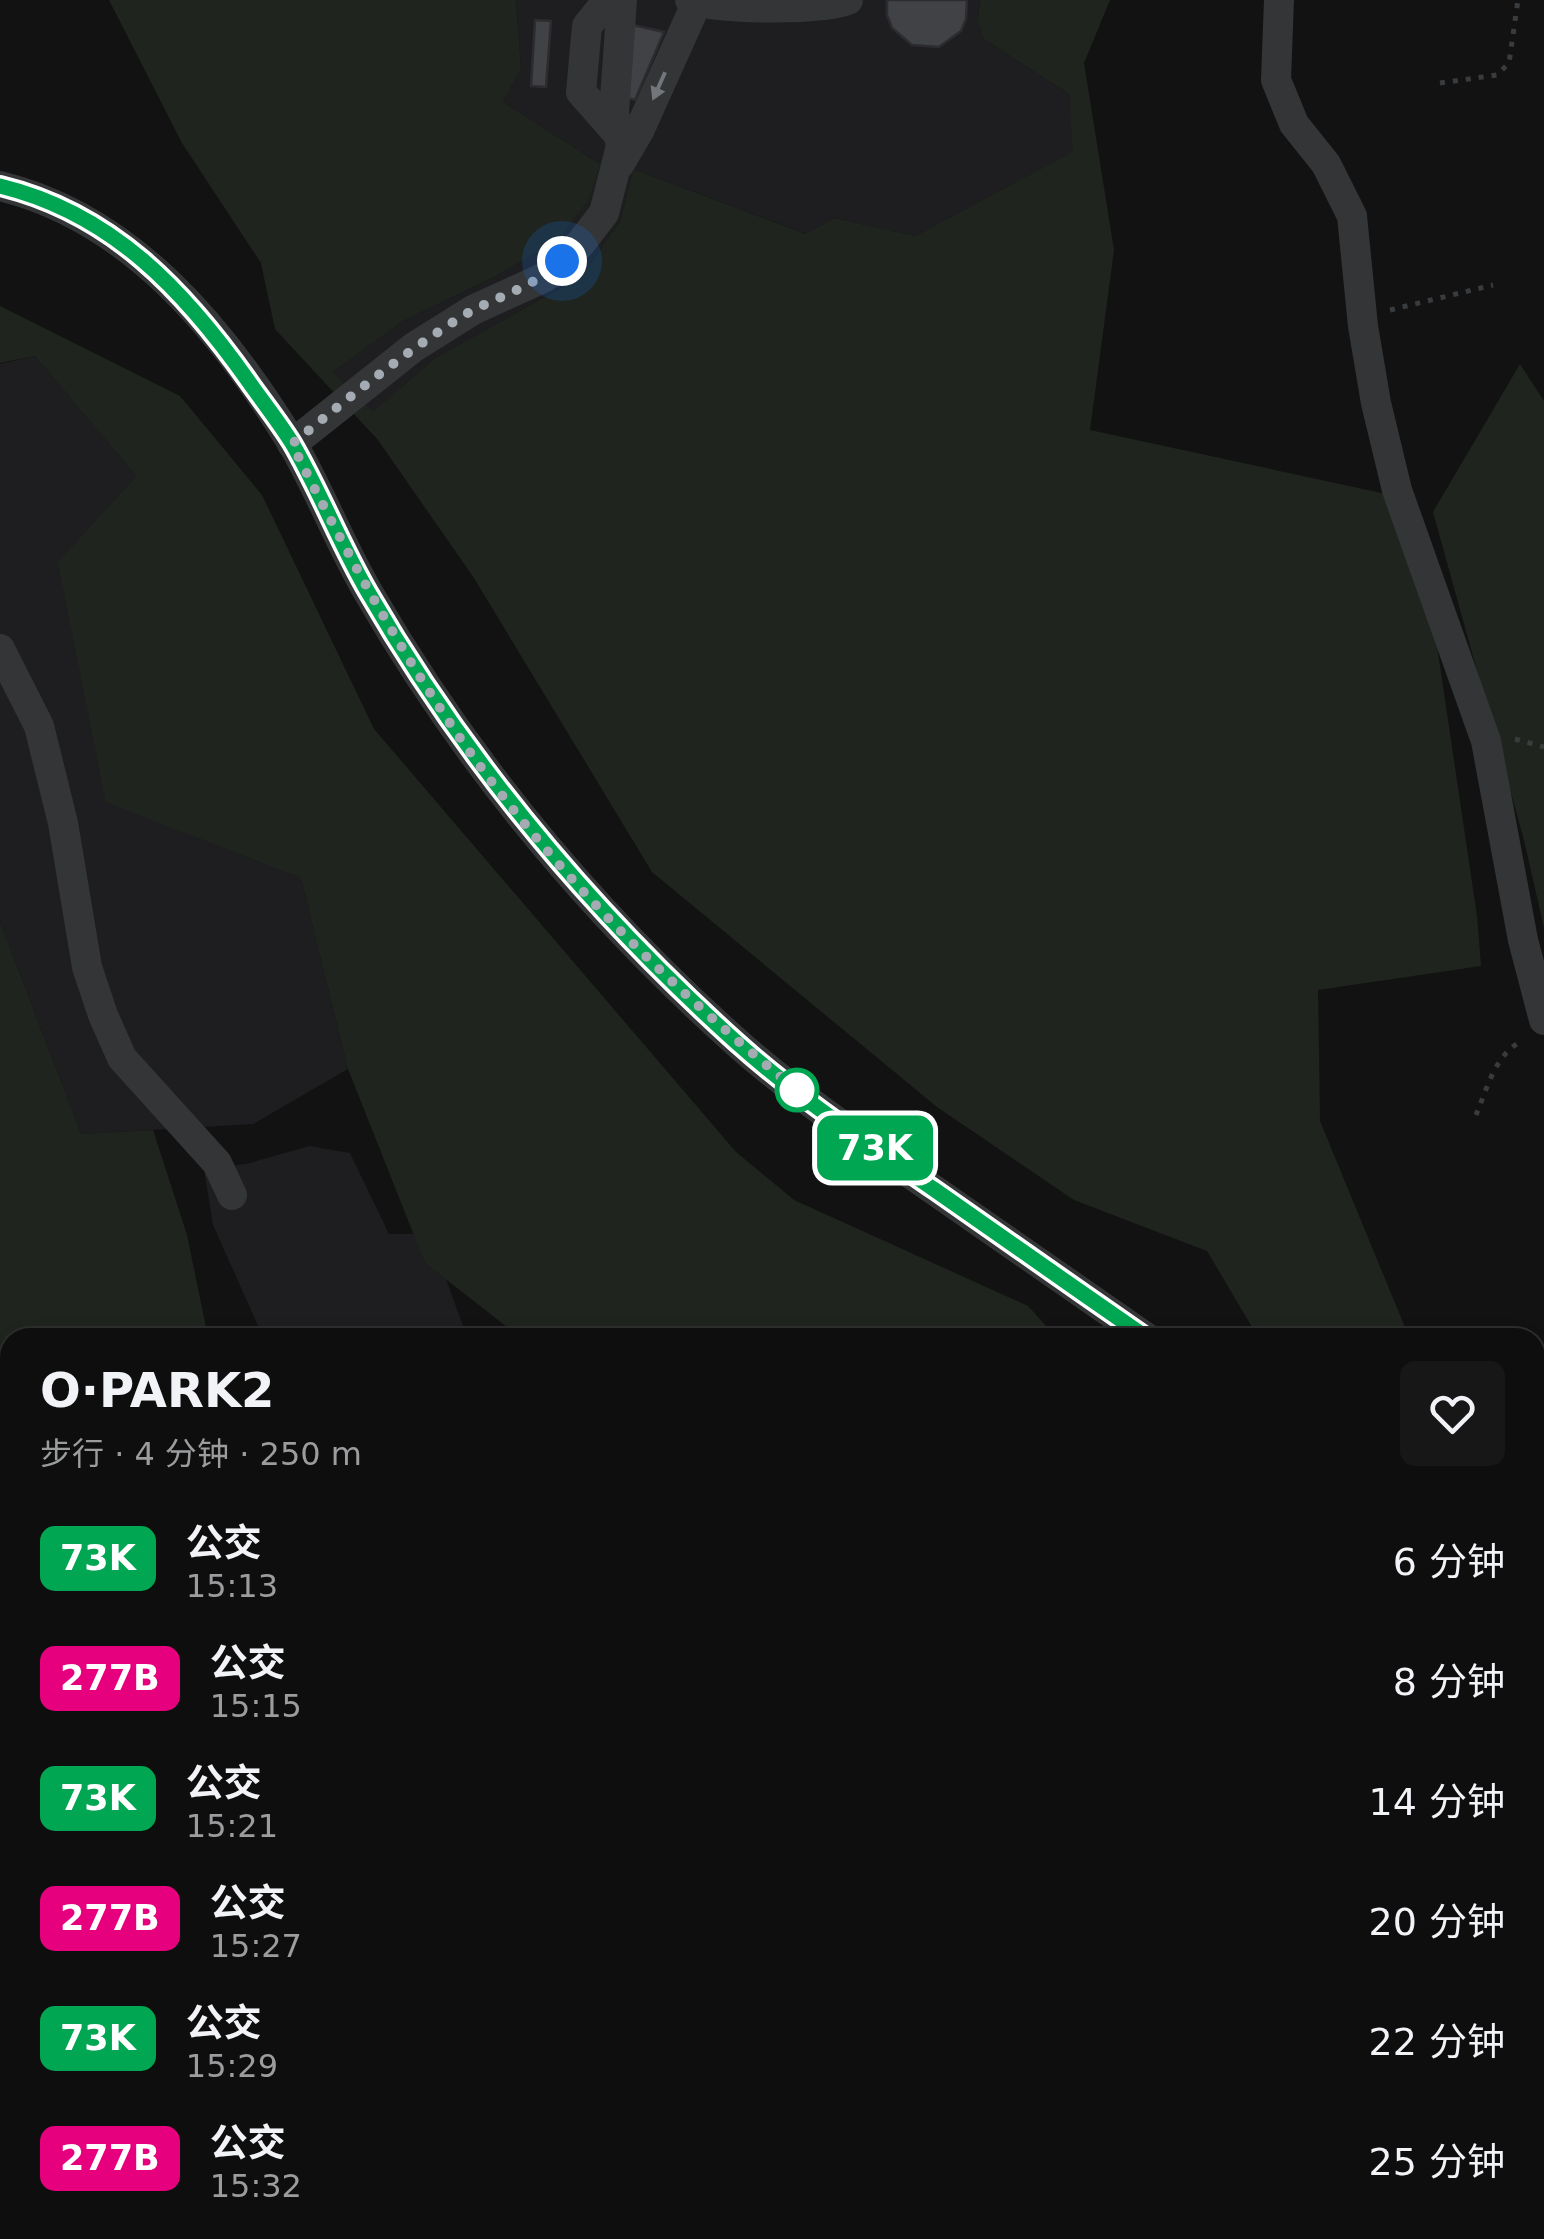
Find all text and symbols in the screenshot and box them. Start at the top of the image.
one-way arrow [651,71,667,101]
your location [537,236,587,286]
unlabelled marker [776,1069,818,1111]
line badge: 73K [818,1116,932,1180]
text: 73K [837,1128,913,1168]
button: heart [1400,1361,1505,1466]
text: O·PARK2 [40,1362,275,1418]
text: 步行 · 4 分钟 · 250 m [40,1435,362,1473]
text: 公交 [186,1521,262,1565]
text: 73K [60,1538,136,1578]
text: 6 分钟 [1393,1540,1505,1584]
text: 15:13 [186,1567,278,1605]
text: 公交 [210,1641,286,1685]
text: 277B [60,1658,160,1698]
text: 8 分钟 [1393,1660,1505,1704]
text: 15:15 [210,1687,302,1725]
text: 公交 [186,1761,262,1805]
text: 73K [60,1778,136,1818]
text: 14 分钟 [1369,1780,1505,1824]
text: 15:21 [186,1807,278,1845]
text: 公交 [210,1881,286,1925]
text: 277B [60,1898,160,1938]
text: 20 分钟 [1369,1900,1505,1944]
text: 15:27 [210,1927,302,1965]
text: 公交 [186,2001,262,2045]
text: 73K [60,2018,136,2058]
text: 22 分钟 [1369,2020,1505,2064]
text: 15:29 [186,2047,278,2085]
text: 公交 [210,2121,286,2165]
text: 277B [60,2138,160,2178]
text: 25 分钟 [1369,2140,1505,2184]
text: 15:32 [210,2167,302,2205]

